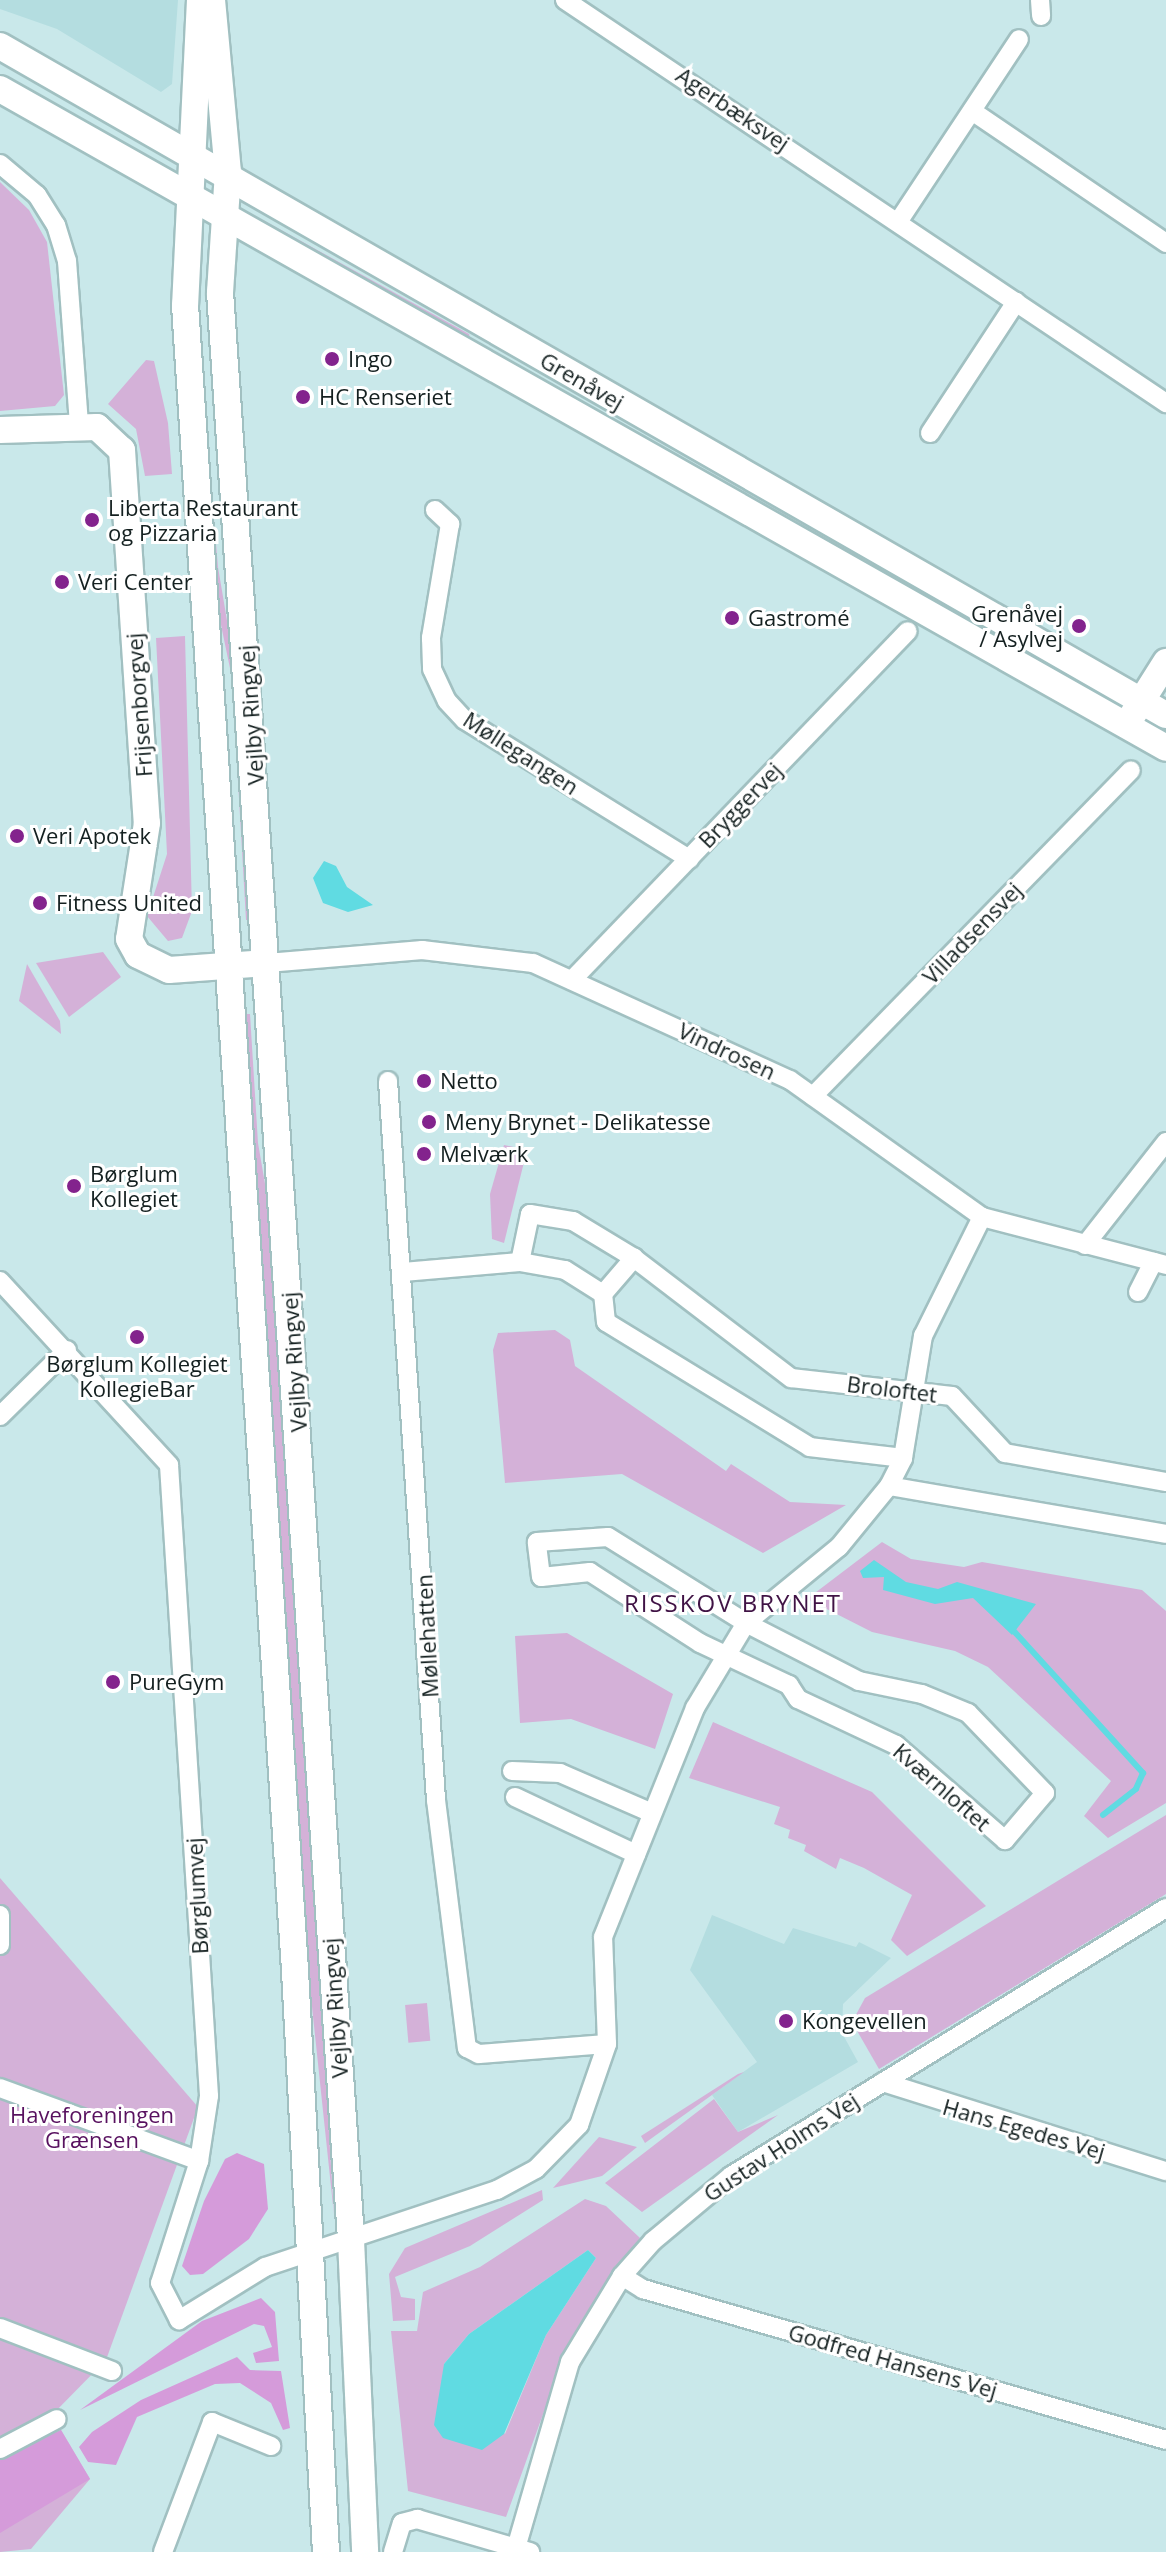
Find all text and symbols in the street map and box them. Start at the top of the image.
street label: Agerbæksvej [671,62,795,156]
place label: Ingo [348,346,393,372]
street label: Grenåvej [536,347,628,415]
marker: Ingo [323,350,341,368]
place label: HC Renseriet [319,384,452,410]
marker: HC Renseriet [294,388,312,406]
place label: Liberta Restaurant og Pizzaria [108,494,298,546]
marker: Liberta Restaurant og Pizzaria [83,511,101,529]
place label: Veri Center [78,569,193,595]
marker: Veri Center [53,573,71,591]
place label: Grenåvej / Asylvej [971,600,1063,652]
place label: Gastromé [748,605,849,631]
marker: Gastromé [723,609,741,627]
marker: Grenåvej / Asylvej [1070,617,1088,635]
street label: Frijsenborgvej [121,632,157,778]
street label: Vejlby Ringvej [233,644,269,786]
street label: Møllegangen [458,706,584,800]
street label: Bryggervej [693,757,787,853]
place label: Veri Apotek [33,823,151,849]
marker: Veri Apotek [8,827,26,845]
street label: Villadsensvej [917,877,1027,989]
place label: Fitness United [56,890,202,916]
marker: Fitness United [31,894,49,912]
street label: Vindrosen [674,1017,780,1085]
place label: Netto [440,1068,498,1094]
marker: Netto [415,1072,433,1090]
place label: Meny Brynet - Delikatesse [445,1109,711,1135]
marker: Meny Brynet - Delikatesse [420,1113,438,1131]
place label: Melværk [440,1141,528,1167]
marker: Melværk [415,1145,433,1163]
place label: Børglum Kollegiet [90,1160,178,1212]
marker: Børglum Kollegiet [65,1177,83,1195]
street label: Vejlby Ringvej [276,1291,312,1433]
marker: Børglum Kollegiet KollegieBar [128,1328,146,1346]
place label: Børglum Kollegiet KollegieBar [46,1350,228,1402]
street label: Broloftet [845,1370,939,1408]
street label: Møllehatten [411,1574,443,1698]
district label: RISSKOV BRYNET [624,1589,842,1617]
place label: PureGym [129,1669,224,1695]
marker: PureGym [104,1673,122,1691]
street label: Kværnloftet [888,1738,996,1836]
street label: Børglumvej [181,1837,213,1955]
street label: Vejlby Ringvej [317,1937,353,2079]
place label: Kongevellen [802,2008,927,2034]
marker: Kongevellen [777,2012,795,2030]
street label: Gustav Holms Vej [699,2087,863,2207]
street label: Hans Egedes Vej [940,2093,1108,2165]
park label: Haveforeningen Grænsen [10,2101,174,2152]
street label: Godfred Hansens Vej [785,2319,1001,2403]

